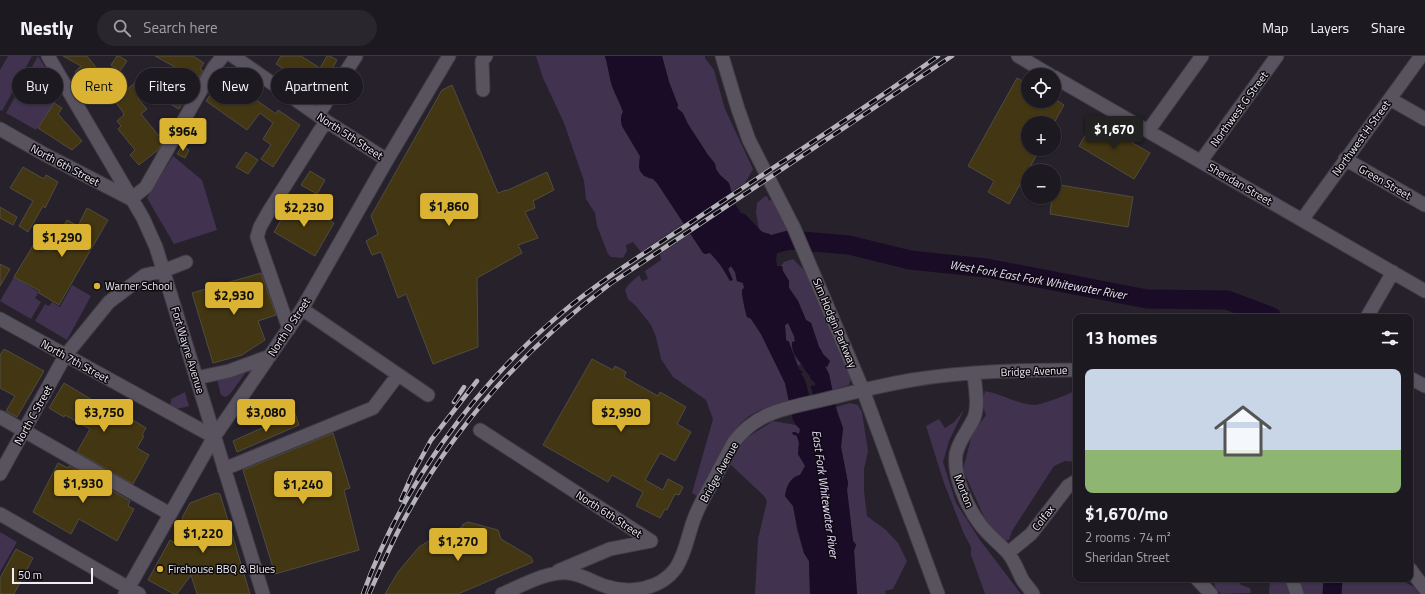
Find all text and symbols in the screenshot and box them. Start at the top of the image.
search box [97,10,377,46]
text: Nestly [20,13,73,42]
text: Search here [143,16,218,39]
icon: search [111,17,133,39]
text: Map [1262,17,1288,38]
text: Layers [1310,17,1349,38]
text: Share [1371,17,1405,38]
chip: Buy [12,68,63,104]
chip: Rent [71,68,127,104]
chip: Filters [135,68,200,104]
chip: New [208,68,263,104]
chip: Apartment [271,68,363,104]
map controls [1021,68,1061,204]
button: locate [1021,68,1061,108]
street label: Northwest G Street [1206,68,1272,150]
street label: Northwest H Street [1328,97,1394,179]
street label: North 5th Street [314,109,386,163]
button: + [1021,116,1061,156]
pin: $1,670 [1081,116,1147,150]
pin: $964 [159,118,207,152]
text: $1,670 [1094,119,1134,139]
text: $964 [168,121,198,141]
street label: North 6th Street [28,140,102,190]
street label: Sheridan Street [1205,159,1275,209]
street label: Green Street [1356,161,1414,204]
button: − [1021,164,1061,204]
pin: $1,860 [416,193,482,227]
pin: $2,230 [271,194,337,228]
text: $1,860 [429,196,469,216]
text: $2,230 [284,197,324,217]
pin: $1,290 [29,224,95,258]
text: $1,290 [42,227,82,247]
water label: West Fork East Fork Whitewater River [948,255,1130,305]
street label: Sim Hodgin Parkway [809,276,861,371]
place label: Warner School [105,278,172,294]
marker: Warner School [92,281,102,291]
pin: $2,930 [201,282,267,316]
text: $2,930 [214,285,254,305]
street label: North D Street [264,294,314,359]
street label: Fort Wayne Avenue [167,305,209,396]
text: 13 homes [1085,325,1157,351]
icon: filters [1379,327,1401,349]
street label: North 7th Street [38,336,112,386]
street label: Bridge Avenue [1000,362,1068,380]
street label: North C Street [10,382,56,448]
icon: home [1207,395,1279,467]
pin: $3,750 [71,399,137,433]
pin: $3,080 [233,399,299,433]
pin: $2,990 [588,399,654,433]
text: $3,750 [84,402,124,422]
text: $3,080 [246,402,286,422]
text: $2,990 [601,402,641,422]
water label: East Fork Whitewater River [807,429,844,561]
street label: Bridge Avenue [696,439,742,505]
pin: $1,930 [50,470,116,504]
pin: $1,240 [270,471,336,505]
street label: Morton [950,472,978,510]
text: $1,930 [63,473,103,493]
text: $1,240 [283,474,323,494]
street label: North 6th Street [573,487,645,541]
text: $1,670/mo [1085,501,1168,527]
street label: Colfax [1028,502,1058,534]
pin: $1,220 [170,520,236,554]
text: $1,220 [183,523,223,543]
text: 2 rooms · 74 m² [1085,527,1171,547]
pin: $1,270 [425,528,491,562]
text: $1,270 [438,531,478,551]
text: Sheridan Street [1085,547,1170,567]
place label: Firehouse BBQ & Blues [168,561,275,577]
marker: Firehouse BBQ & Blues [155,564,165,574]
scale bar [12,566,93,585]
text: 50 m [18,567,42,583]

